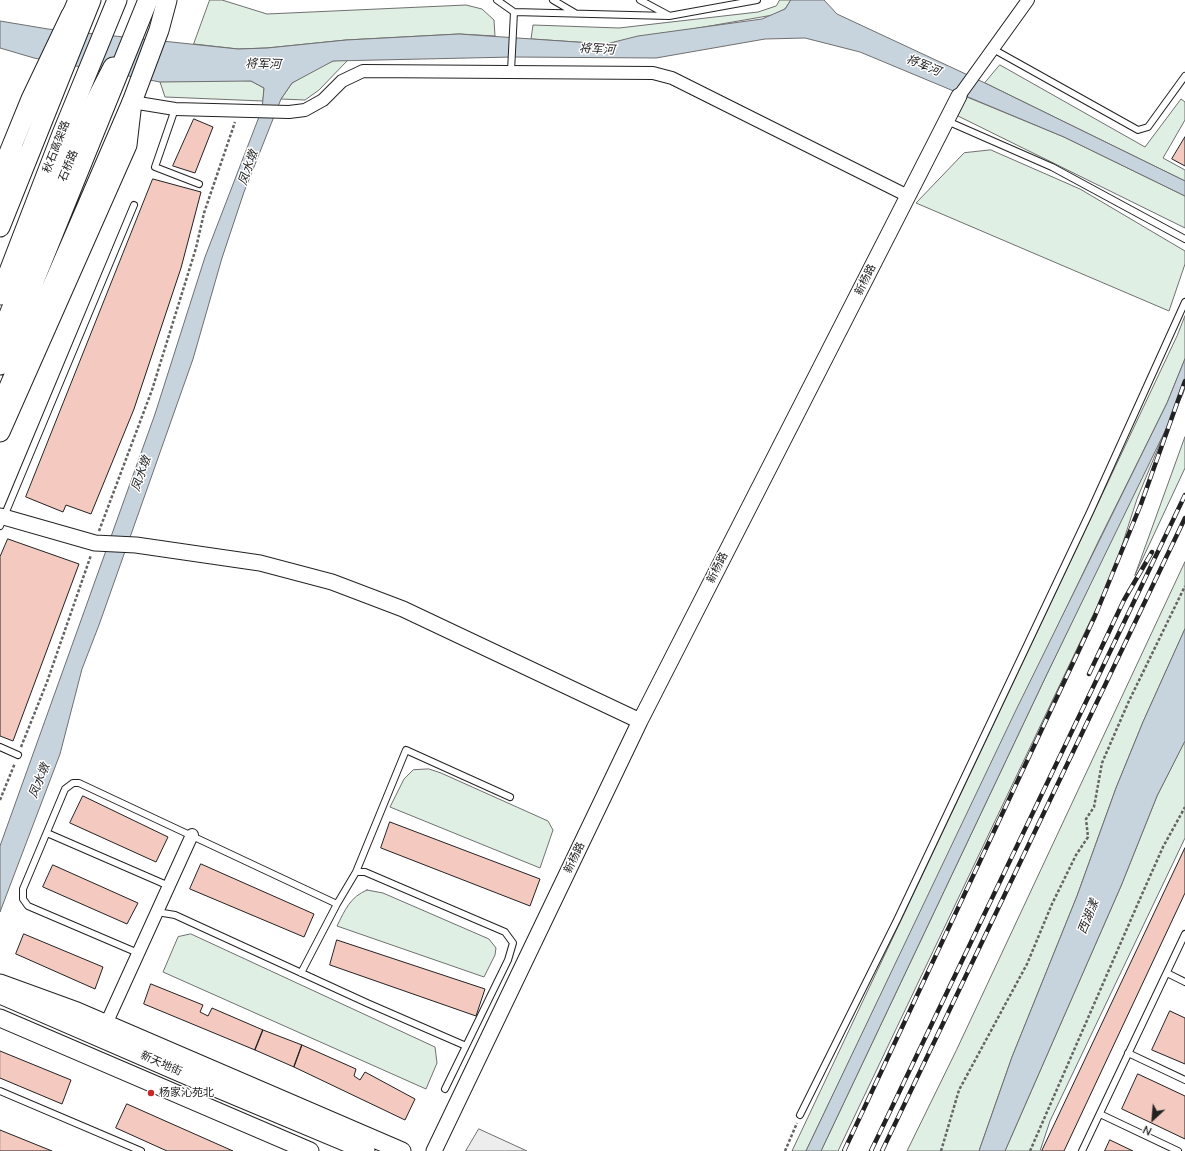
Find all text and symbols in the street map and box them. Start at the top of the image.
water label: 将军河 [579,42,615,58]
water label: 将军河 [904,52,942,80]
water label: 将军河 [245,57,281,73]
street label: 秋石高架路 [41,119,73,175]
street label: 石桥路 [57,148,81,184]
water label: 凤水墩 [236,149,262,187]
street label: 新杨路 [853,262,879,298]
water label: 凤水墩 [129,455,155,493]
street label: 新杨路 [705,550,731,586]
water label: 凤水墩 [27,762,53,800]
street label: 新杨路 [562,840,588,876]
water label: 西湖漾 [1076,898,1102,936]
street label: 新天地街 [138,1049,184,1079]
place label: 杨家沁苑北 [159,1086,214,1100]
marker: 杨家沁苑北 [146,1088,156,1098]
north arrow [1133,1099,1173,1139]
text: N [1141,1122,1155,1139]

